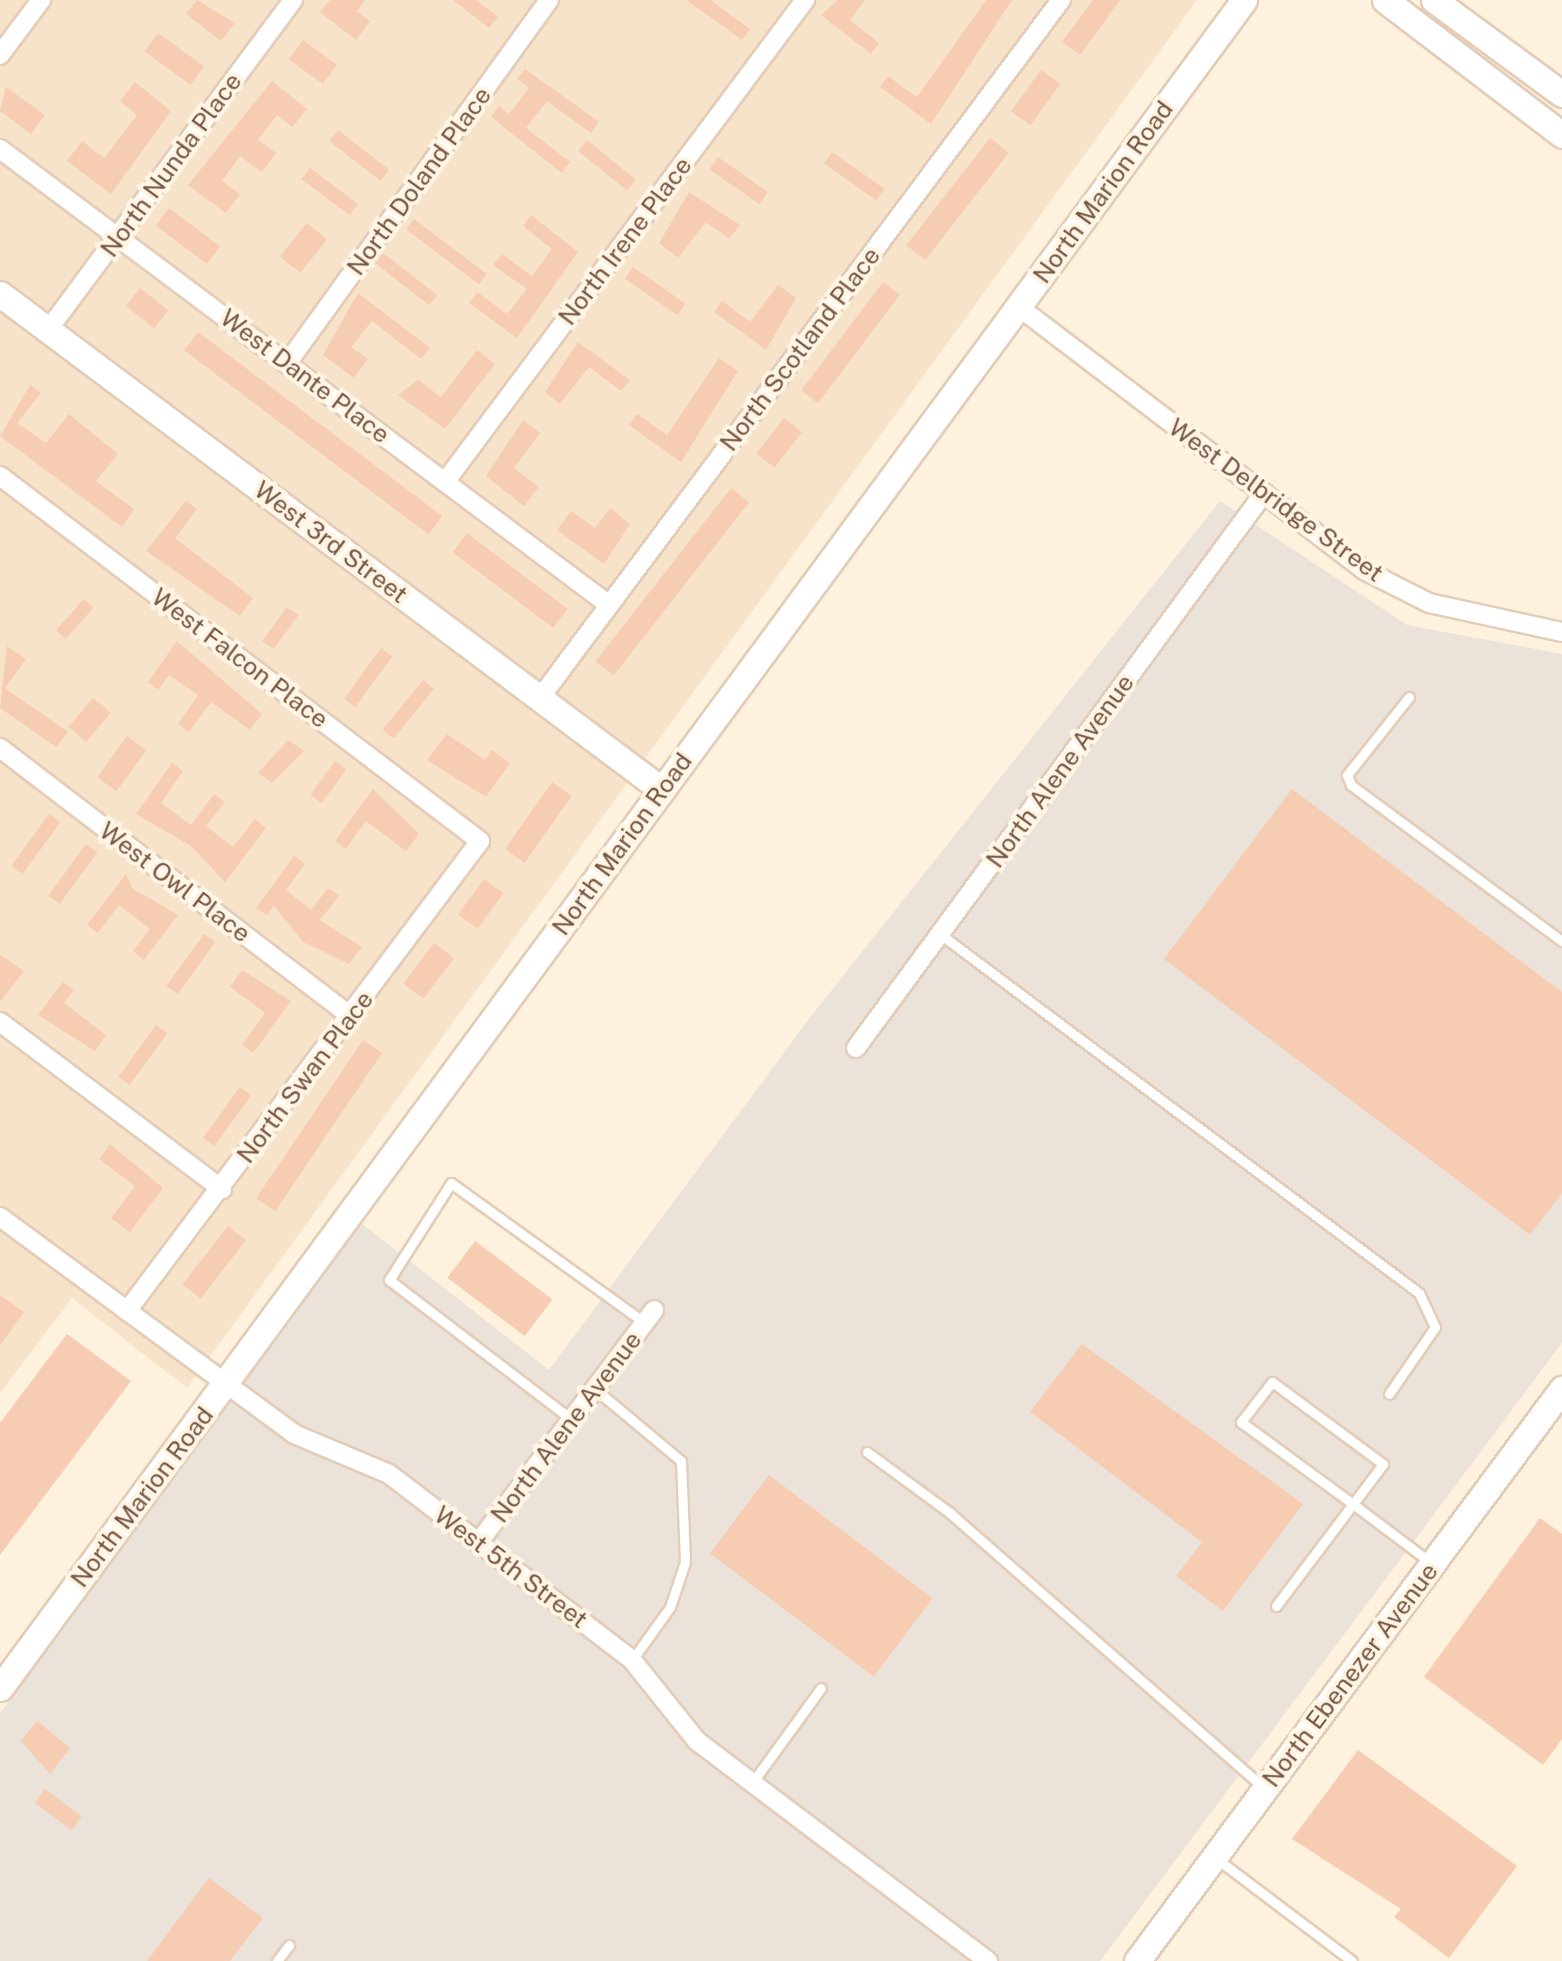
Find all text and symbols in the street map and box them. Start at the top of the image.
street label: North Nunda Place [94,67,248,263]
street label: North Doland Place [341,81,497,281]
street label: North Marion Road [1027,95,1179,289]
street label: North Irene Place [552,151,698,331]
street label: North Scotland Place [714,241,886,457]
street label: West Dante Place [214,302,396,450]
street label: West Delbridge Street [1163,412,1389,588]
street label: West 3rd Street [248,475,414,609]
street label: West Falcon Place [146,582,334,734]
street label: North Alene Avenue [980,668,1140,874]
street label: North Marion Road [546,747,698,941]
street label: West Owl Place [94,815,256,949]
street label: North Swan Place [231,985,379,1169]
street label: North Alene Avenue [484,1325,648,1529]
street label: North Marion Road [64,1401,220,1593]
street label: West 5th Street [428,1500,594,1634]
street label: North Ebenezer Avenue [1256,1557,1444,1793]

